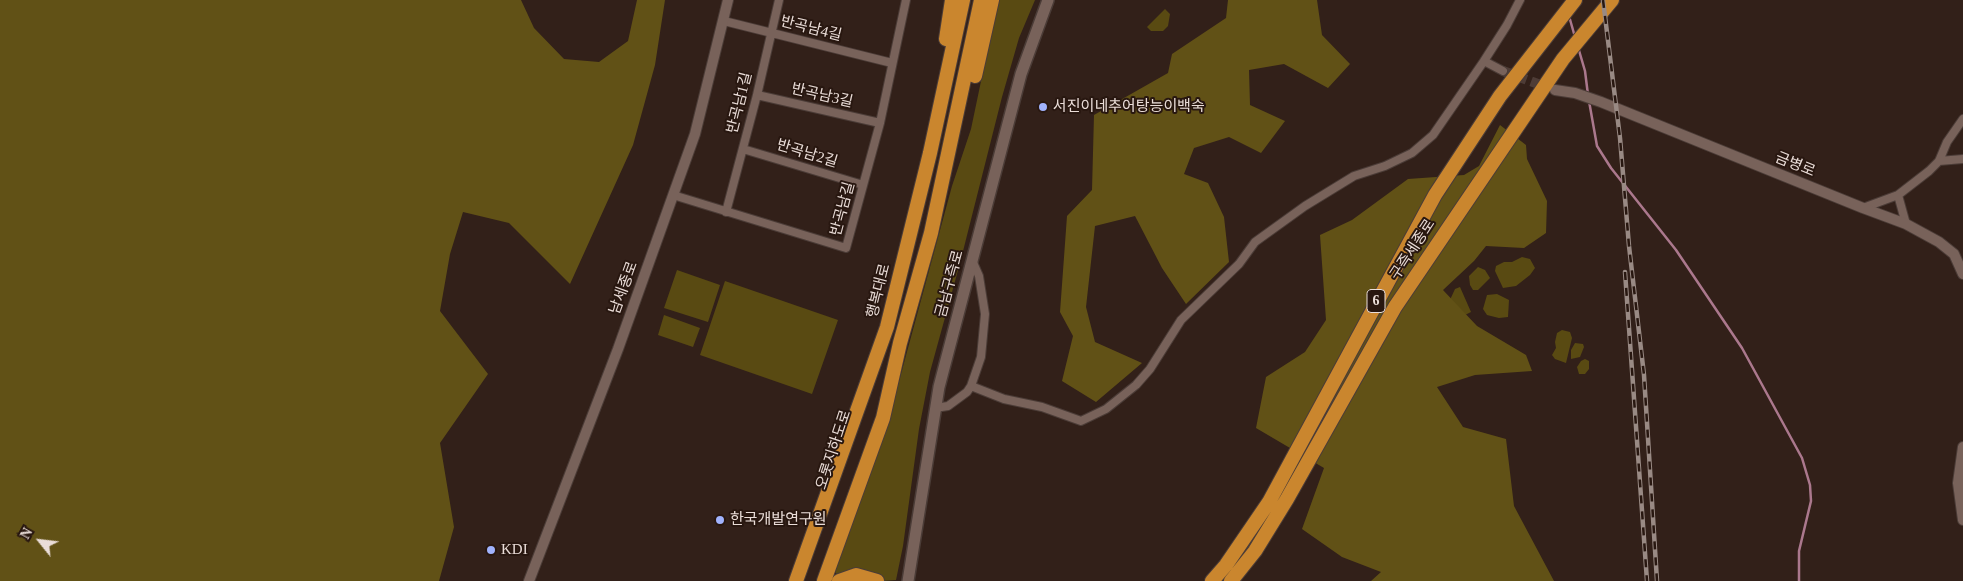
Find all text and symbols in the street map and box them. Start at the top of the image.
street label: 반곡남4길 [778,13,844,45]
street label: 반곡남1길 [724,70,756,136]
street label: 반곡남3길 [789,80,855,112]
place label: 서진이네추어탕능이백숙 [1053,98,1205,116]
marker: 서진이네추어탕능이백숙 [1037,101,1049,113]
street label: 반곡남2길 [774,136,840,172]
street label: 금병로 [1772,149,1818,181]
street label: 반곡남길 [827,180,859,238]
street label: 구즉세종로 [1387,216,1439,284]
street label: 금남구즉로 [932,248,968,320]
street label: 남세종로 [606,259,642,317]
street label: 행복대로 [864,262,894,320]
road number: 6 [1367,290,1385,312]
street label: 오롯지하도로 [813,408,855,492]
place label: 한국개발연구원 [730,511,827,529]
marker: 한국개발연구원 [714,514,726,526]
north arrow [15,516,65,566]
text: N [17,525,35,542]
place label: KDI [501,541,528,559]
marker: KDI [485,544,497,556]

